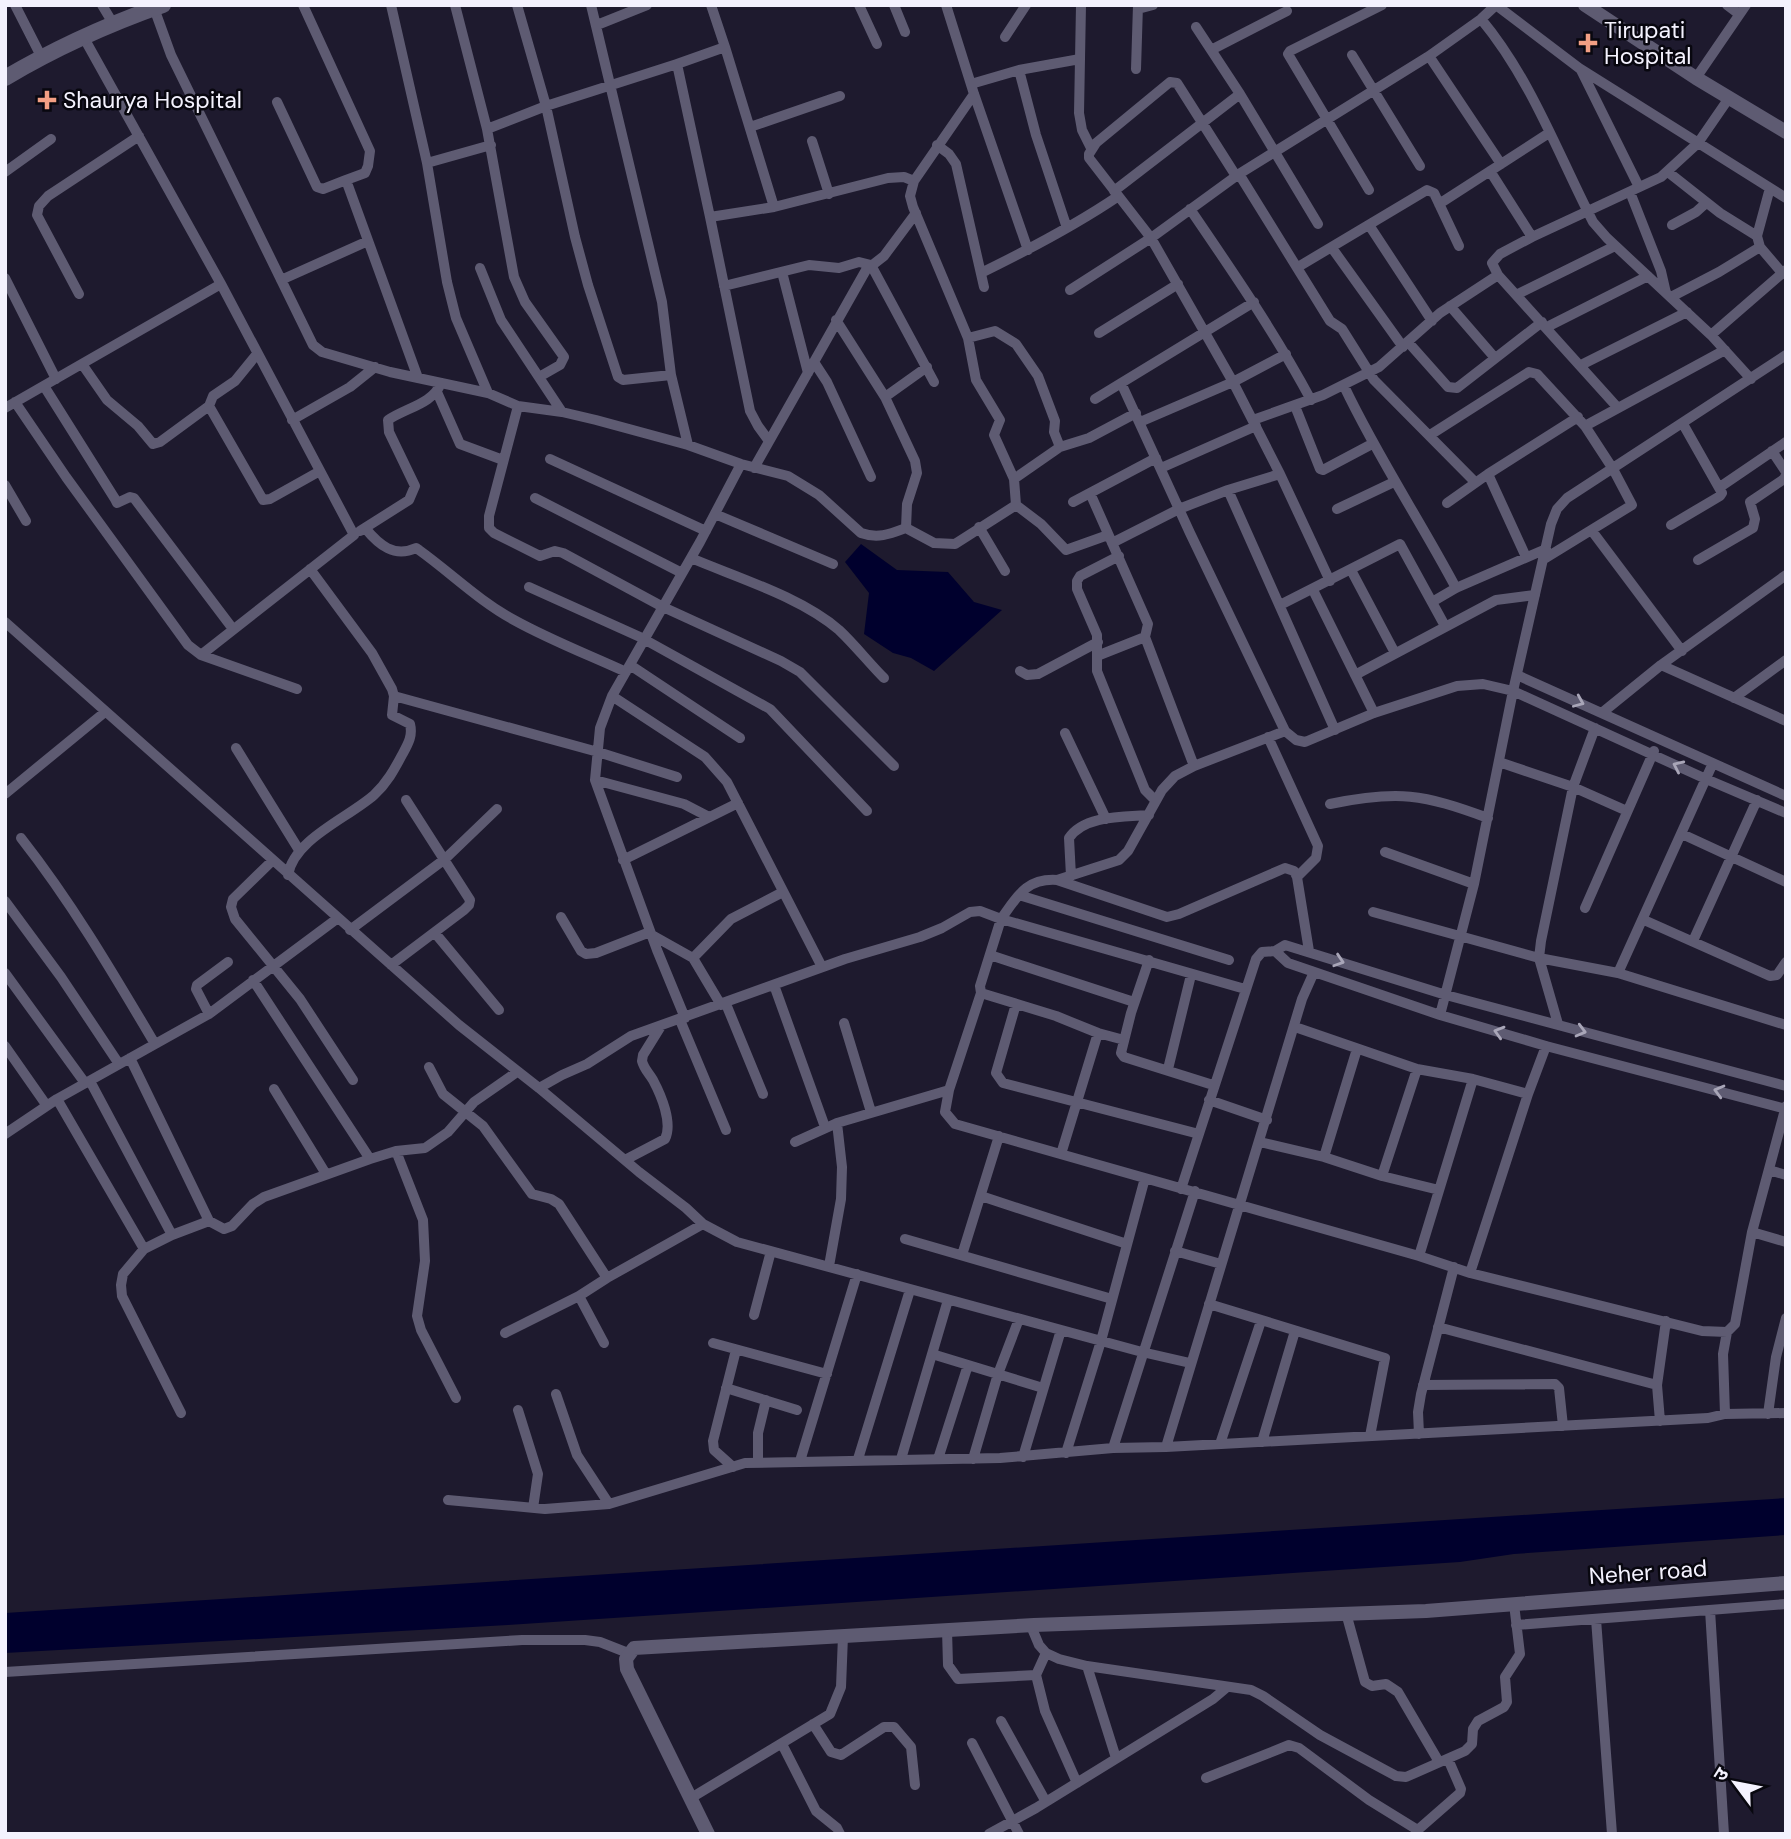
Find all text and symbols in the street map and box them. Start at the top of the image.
place label: Tirupati Hospital [1604,15,1691,71]
marker: Tirupati Hospital [1578,33,1598,53]
place label: Shaurya Hospital [63,85,242,115]
marker: Shaurya Hospital [37,90,57,110]
one-way arrow [1572,694,1585,708]
one-way arrow [1673,761,1685,775]
one-way arrow [1333,953,1345,967]
one-way arrow [1575,1022,1587,1037]
one-way arrow [1494,1026,1506,1041]
one-way arrow [1713,1085,1725,1099]
street label: Neher road [1588,1553,1708,1591]
north arrow [1700,1748,1770,1818]
text: उ [1707,1762,1735,1786]

